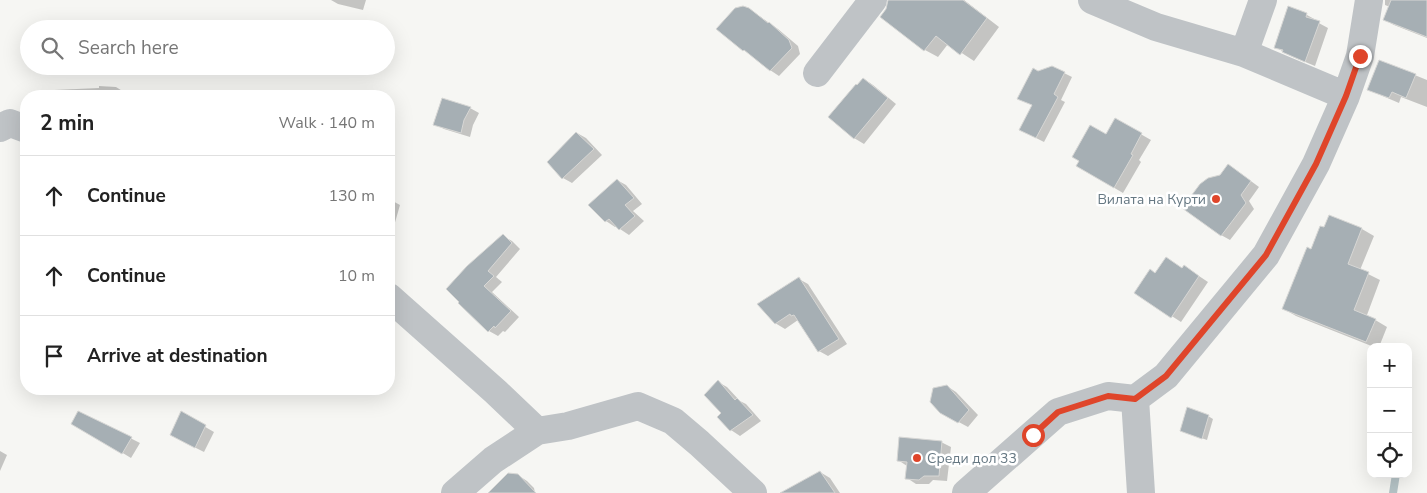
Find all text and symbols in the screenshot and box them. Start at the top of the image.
search box [20,20,395,75]
icon: search [38,34,66,62]
text: Search here [78,35,179,61]
route end [1349,45,1372,68]
text: 2 min [40,109,94,137]
text: Walk · 140 m [279,112,375,134]
icon: ahead [40,182,68,210]
text: Continue [87,183,166,209]
text: 130 m [328,185,375,207]
place label: Вилата на Курти [1097,190,1206,209]
marker: Вилата на Курти [1210,193,1222,205]
icon: ahead [40,262,68,290]
text: Continue [87,263,166,289]
text: 10 m [338,265,375,287]
icon: arrive [40,342,68,370]
text: Arrive at destination [87,343,268,369]
map controls [1367,343,1412,478]
button: + [1367,343,1412,388]
button: − [1367,388,1412,433]
route start [1022,424,1045,447]
button: locate [1367,433,1412,478]
place label: Среди дол 33 [927,449,1017,468]
marker: Среди дол 33 [911,452,923,464]

